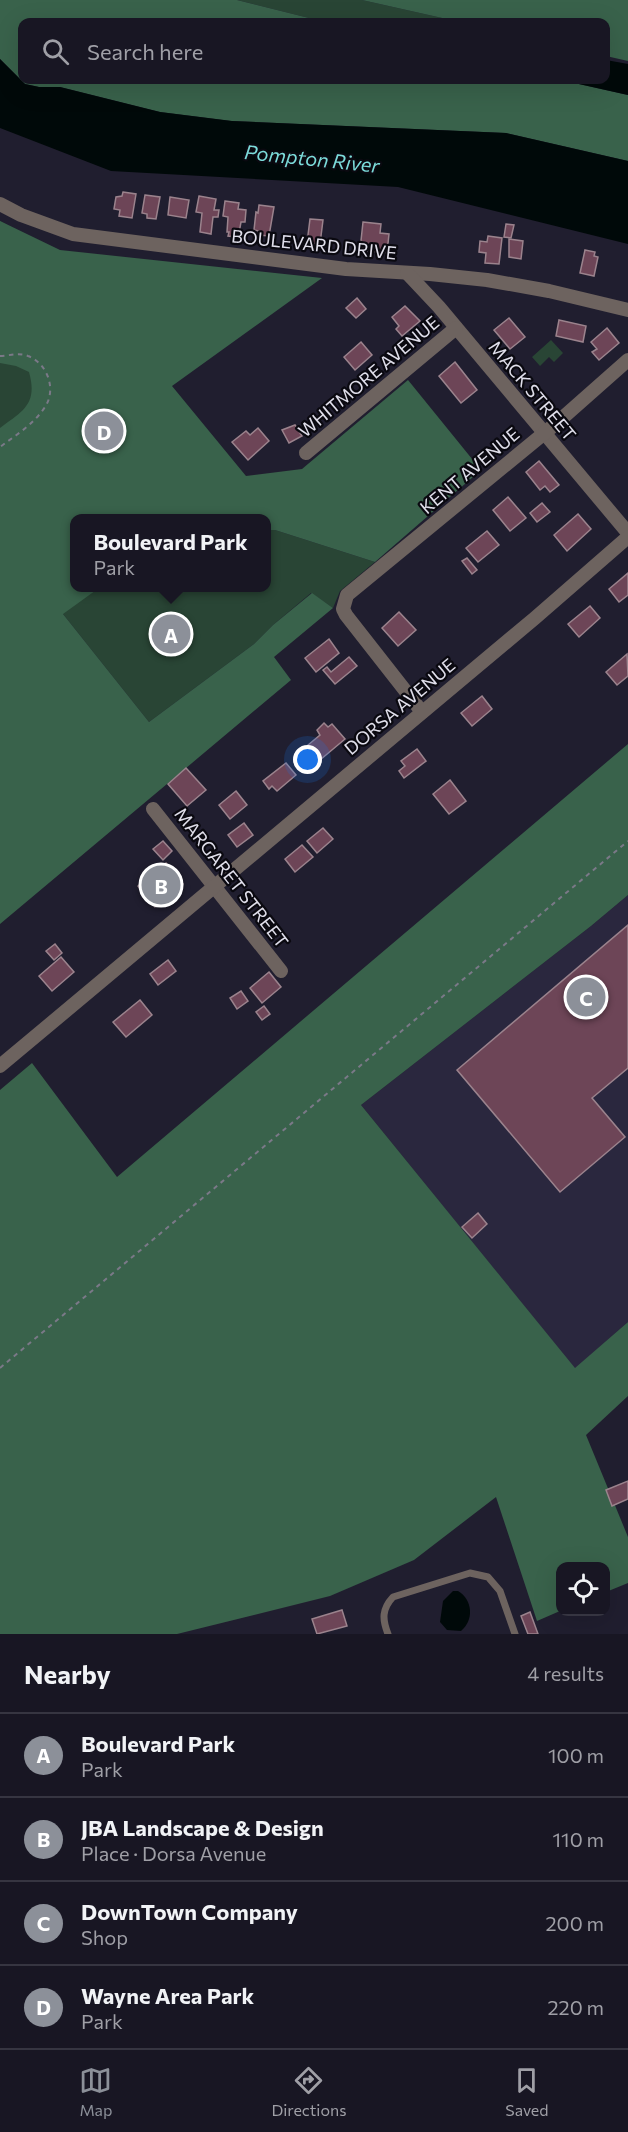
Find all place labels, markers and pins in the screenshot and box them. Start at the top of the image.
pin: D [84,408,124,454]
pin: A [152,612,190,656]
pin: B [142,862,180,908]
pin: C [566,974,606,1020]

